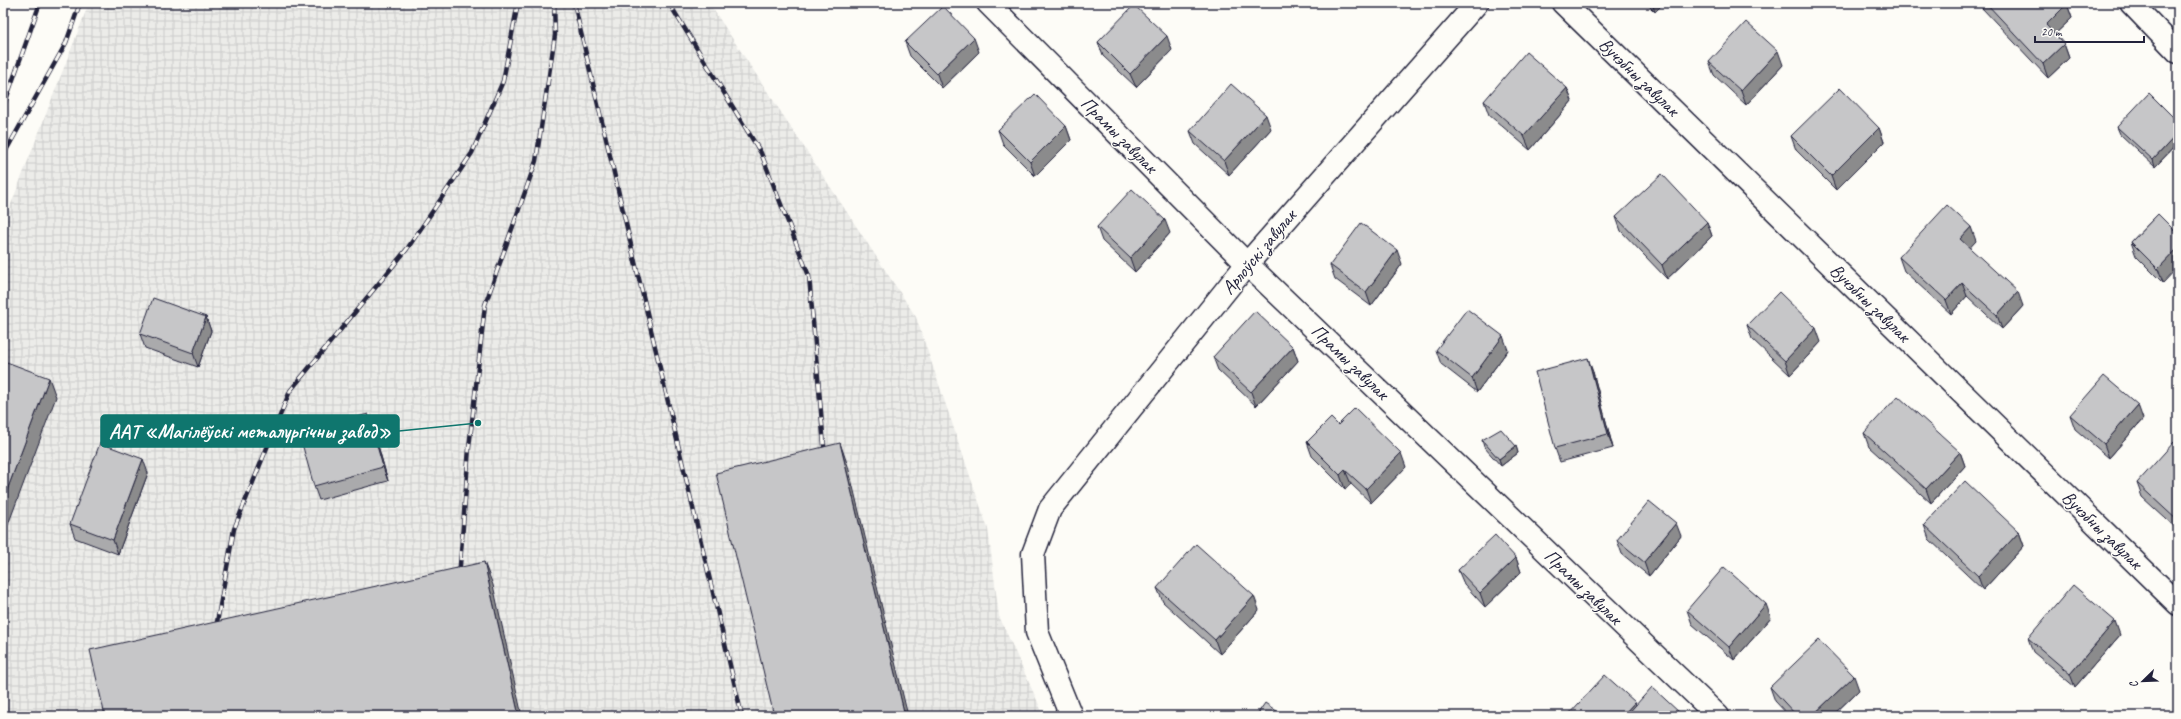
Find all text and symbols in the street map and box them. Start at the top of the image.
scale bar [2035,18,2144,44]
text: 20 m [2041,24,2063,40]
street label: Вучэбны завулак [1594,33,1686,123]
street label: Прамы завулак [1076,92,1164,180]
street label: Арлоўскі завулак [1216,203,1303,299]
street label: Вучэбны завулак [1825,259,1917,349]
street label: Прамы завулак [1306,319,1395,406]
callout: ААТ «Магілёўскі металургічны завод» [101,415,399,447]
text: ААТ «Магілёўскі металургічны завод» [109,419,392,445]
street label: Вучэбны завулак [2057,486,2149,576]
street label: Прамы завулак [1539,544,1628,631]
north arrow [2123,661,2163,701]
text: С [2126,678,2141,690]

